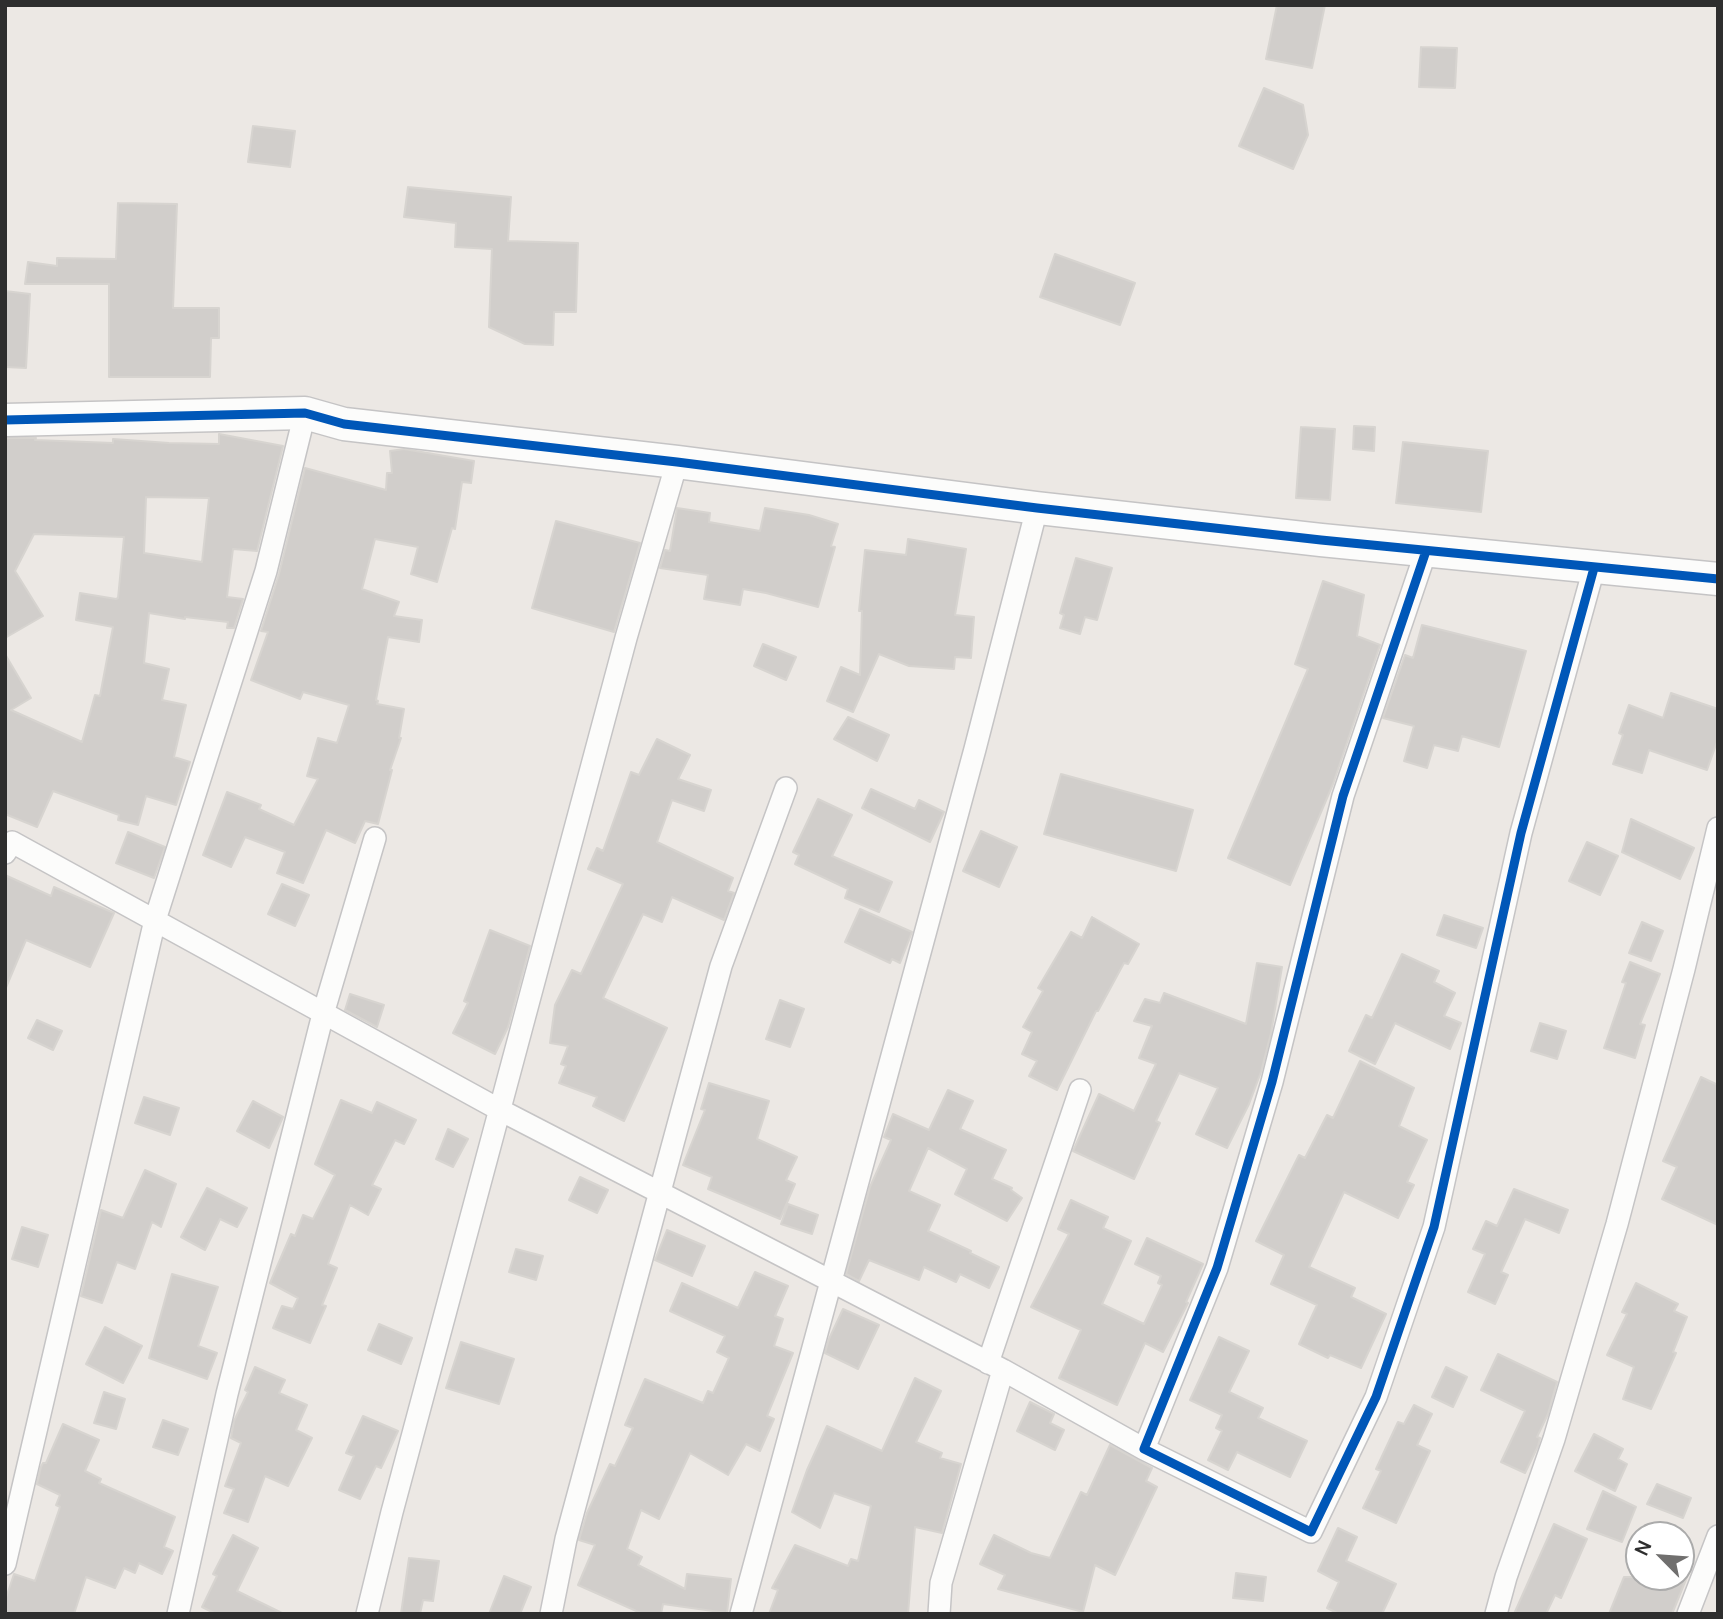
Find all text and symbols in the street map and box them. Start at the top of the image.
north arrow [1625,1521,1695,1591]
text: N [1628,1536,1657,1560]

